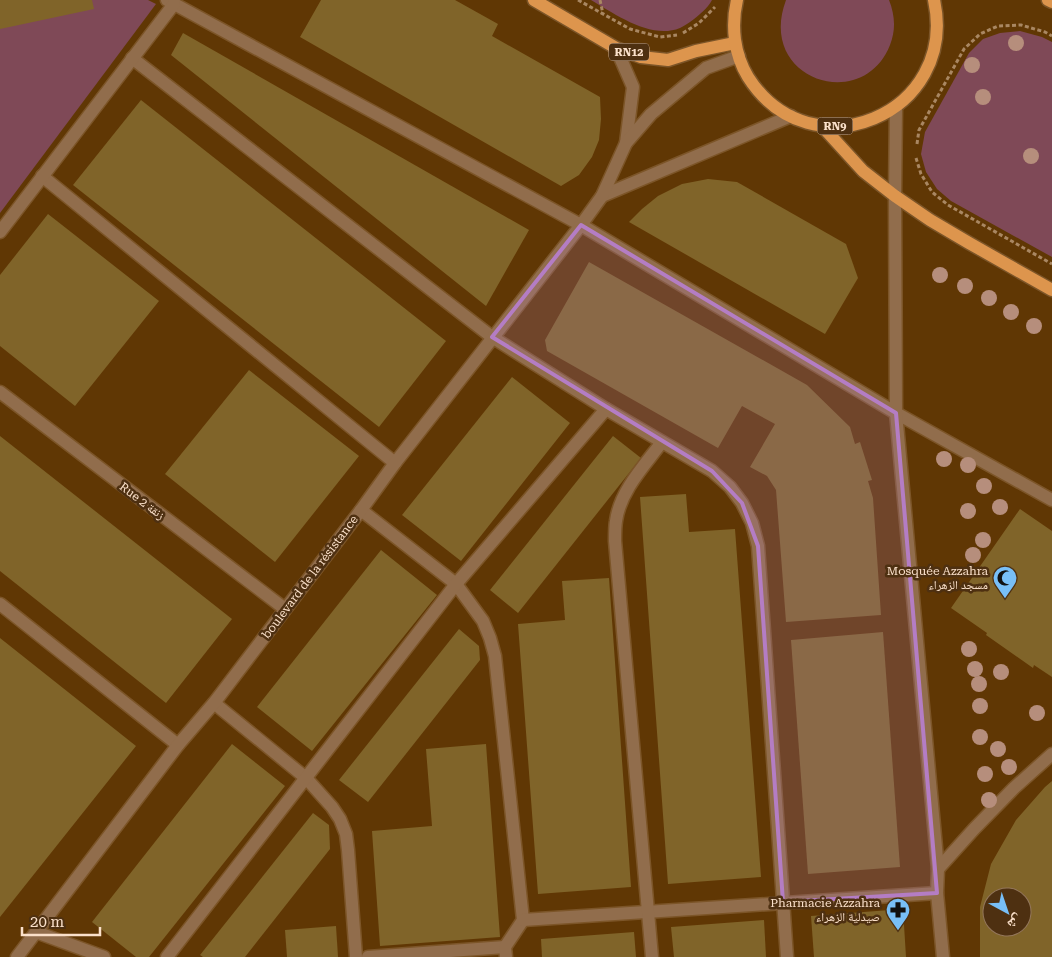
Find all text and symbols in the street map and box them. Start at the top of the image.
road number: RN12 [609,44,649,61]
road number: RN9 [818,118,852,134]
street label: Rue 2 زنقة [117,479,168,523]
street label: boulevard de la résistance [259,512,361,641]
place label: Mosquée Azzahra مسجد الزهراء [887,564,988,592]
mosque icon: Mosquée Azzahra مسجد الزهراء [992,565,1018,599]
north arrow [982,887,1032,937]
place label: Pharmacie Azzahra صيدلية الزهراء [770,896,880,924]
pharmacy icon: Pharmacie Azzahra صيدلية الزهراء [885,897,911,931]
scale bar [22,904,100,936]
text: ش [1004,910,1026,933]
text: 20 m [30,913,65,931]

